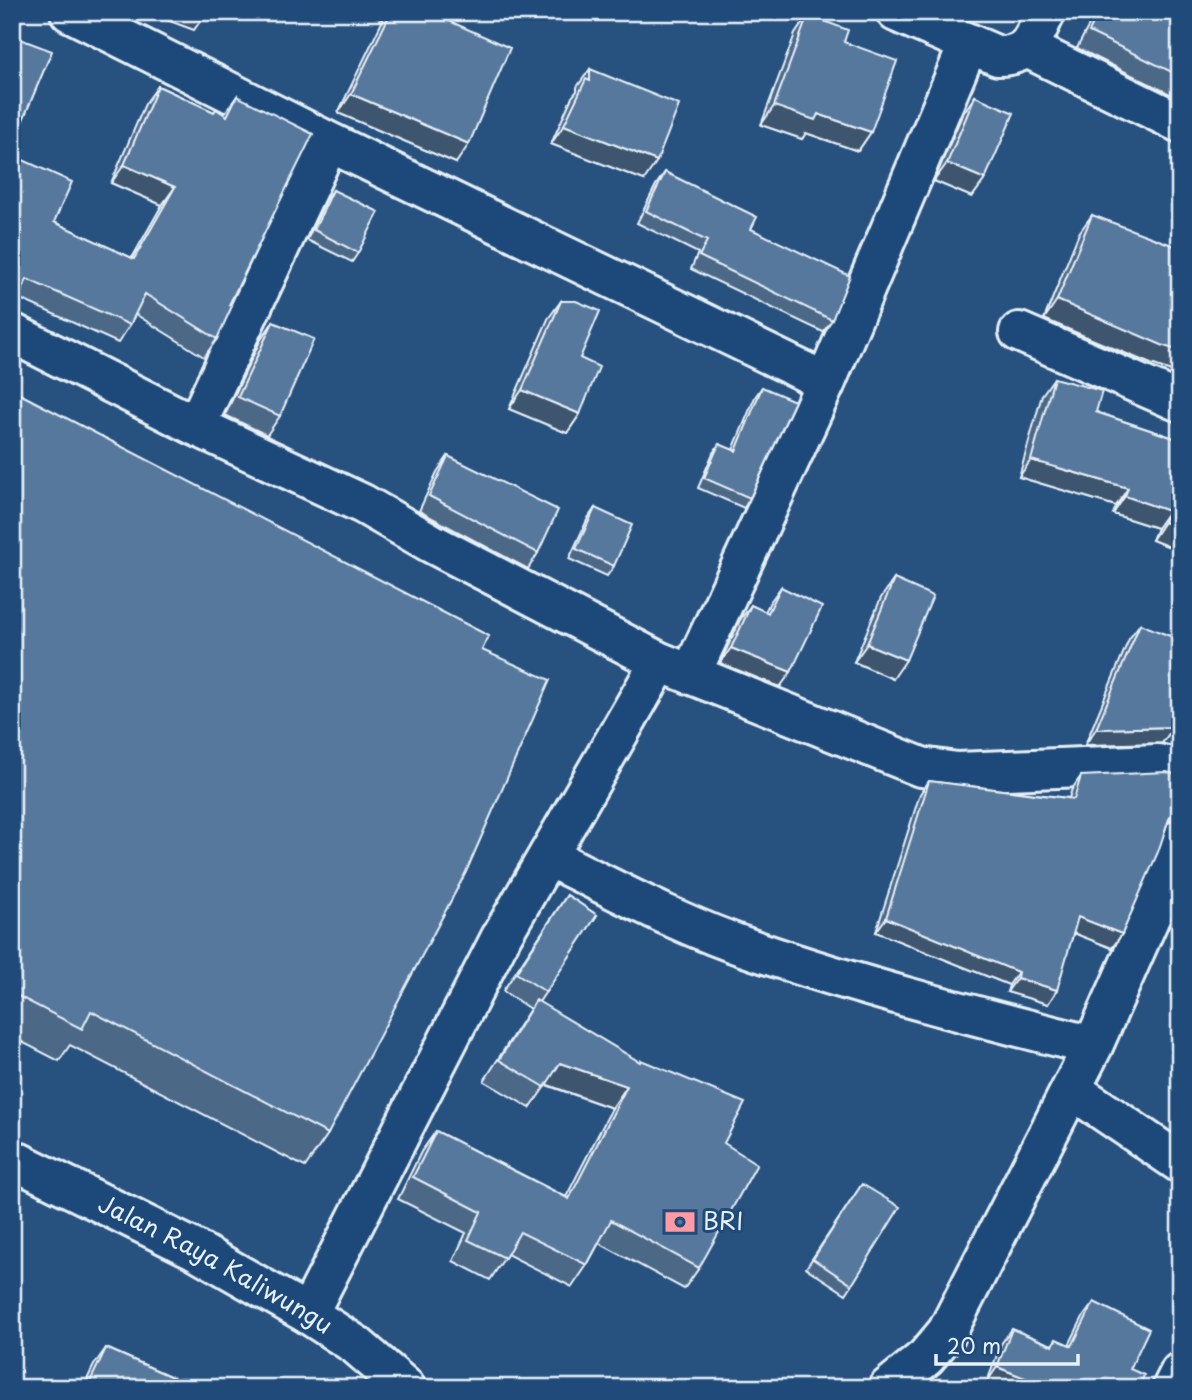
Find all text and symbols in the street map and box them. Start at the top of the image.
street label: Jalan Raya Kaliwungu [93,1184,341,1341]
place label: BRI [703,1202,744,1238]
bank icon: BRI [663,1205,697,1239]
scale bar [936,1323,1078,1367]
text: 20 m [947,1329,1001,1361]

